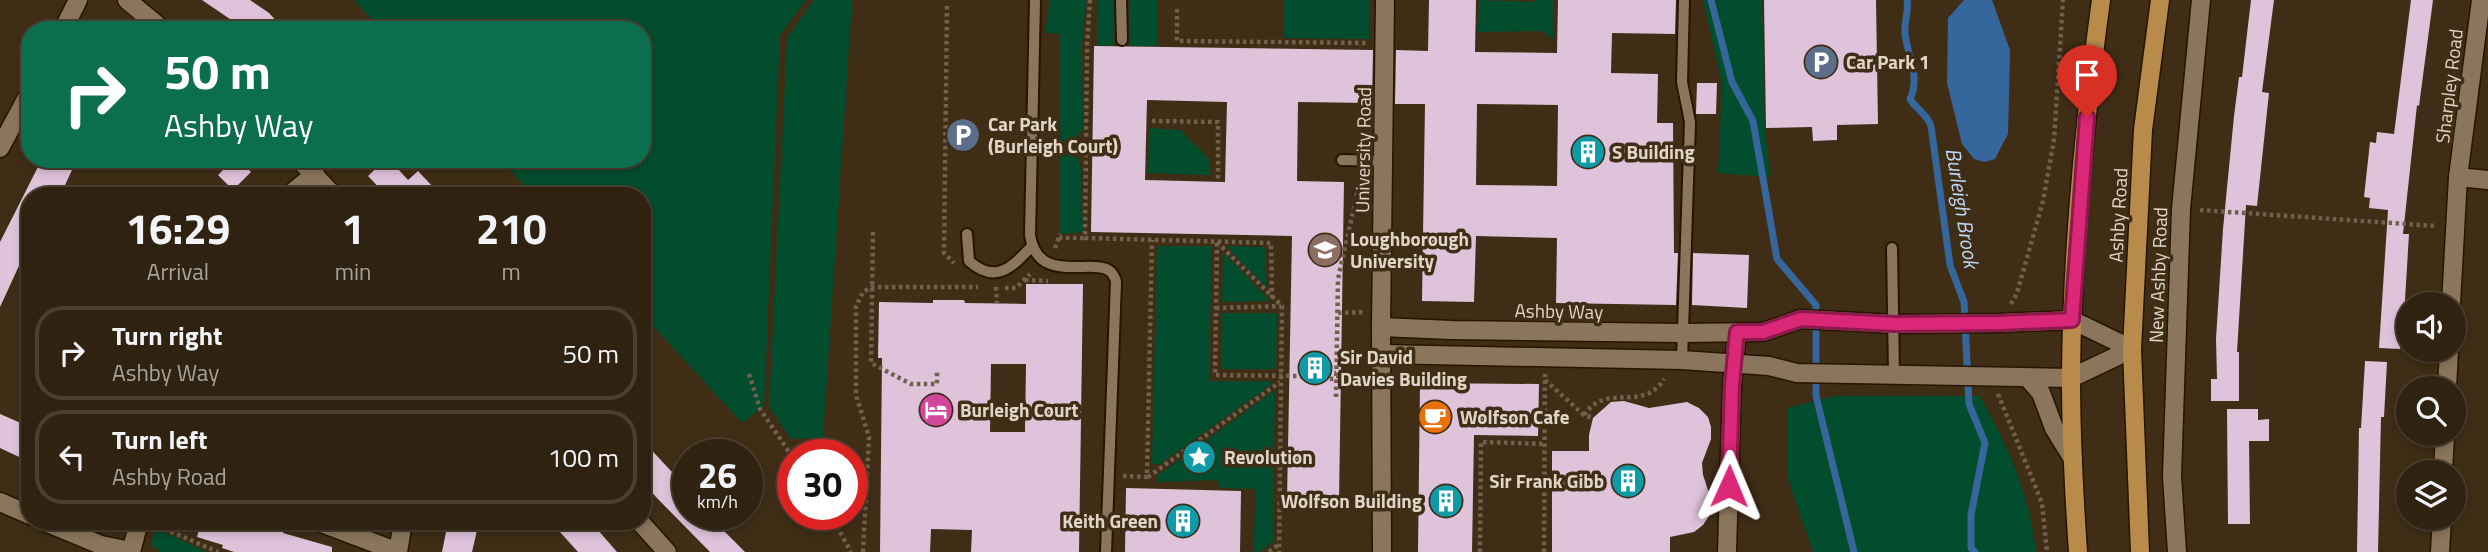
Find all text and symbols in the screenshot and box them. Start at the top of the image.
street label: Sharpley Road [2427,27,2470,145]
text: 50 m [164,33,271,108]
parking icon: Car Park 1 [1802,43,1840,81]
pin [2057,45,2117,117]
place label: Car Park 1 [1846,47,1930,76]
icon: right [49,49,140,140]
icon: arrive [2068,56,2106,94]
street label: University Road [1347,87,1378,213]
text: Ashby Way [164,101,313,149]
place label: Car Park (Burleigh Court) [988,109,1118,160]
parking icon: Car Park (Burleigh Court) [944,116,982,154]
building icon: S Building [1569,133,1607,171]
place label: S Building [1612,137,1695,166]
water label: Burleigh Brook [1938,145,1989,273]
street label: Ashby Road [2101,167,2134,263]
text: 16:29 [125,196,230,260]
text: 1 [341,196,365,260]
text: 210 [476,196,546,260]
street label: New Ashby Road [2141,207,2174,343]
place label: Loughborough University [1350,224,1469,275]
school or university icon: Loughborough University [1306,231,1344,269]
text: Arrival [147,254,209,289]
text: min [335,254,371,289]
text: m [502,254,521,289]
map controls [2396,292,2466,530]
button: sound [2396,292,2466,362]
street label: Ashby Way [1514,295,1604,326]
text: Turn right [112,316,223,355]
icon: right [53,334,91,372]
text: 50 m [562,334,619,373]
place label: Sir David Davies Building [1340,342,1467,393]
building icon: Sir David Davies Building [1296,349,1334,387]
text: Ashby Way [112,355,219,390]
button: search [2396,376,2466,446]
hotel icon: Burleigh Court [917,391,955,429]
place label: Burleigh Court [960,395,1079,424]
cafe icon: Wolfson Cafe [1416,398,1454,436]
place label: Wolfson Cafe [1460,402,1570,431]
text: Turn left [112,420,207,459]
icon: left [53,438,91,476]
text: 100 m [548,438,619,477]
place icon: Revolution [1180,438,1218,476]
speed limit sign: 30 [777,439,868,530]
place label: Revolution [1224,442,1313,471]
text: 26 [698,448,737,502]
position arrow [1692,449,1766,523]
text: Ashby Road [112,459,227,494]
button: layers [2396,460,2466,530]
building icon: Sir Frank Gibb [1609,462,1647,500]
place label: Sir Frank Gibb [1489,466,1604,495]
building icon: Wolfson Building [1427,482,1465,520]
place label: Wolfson Building [1281,486,1422,515]
text: km/h [697,488,738,515]
building icon: Keith Green [1164,502,1202,540]
place label: Keith Green [1062,506,1158,535]

